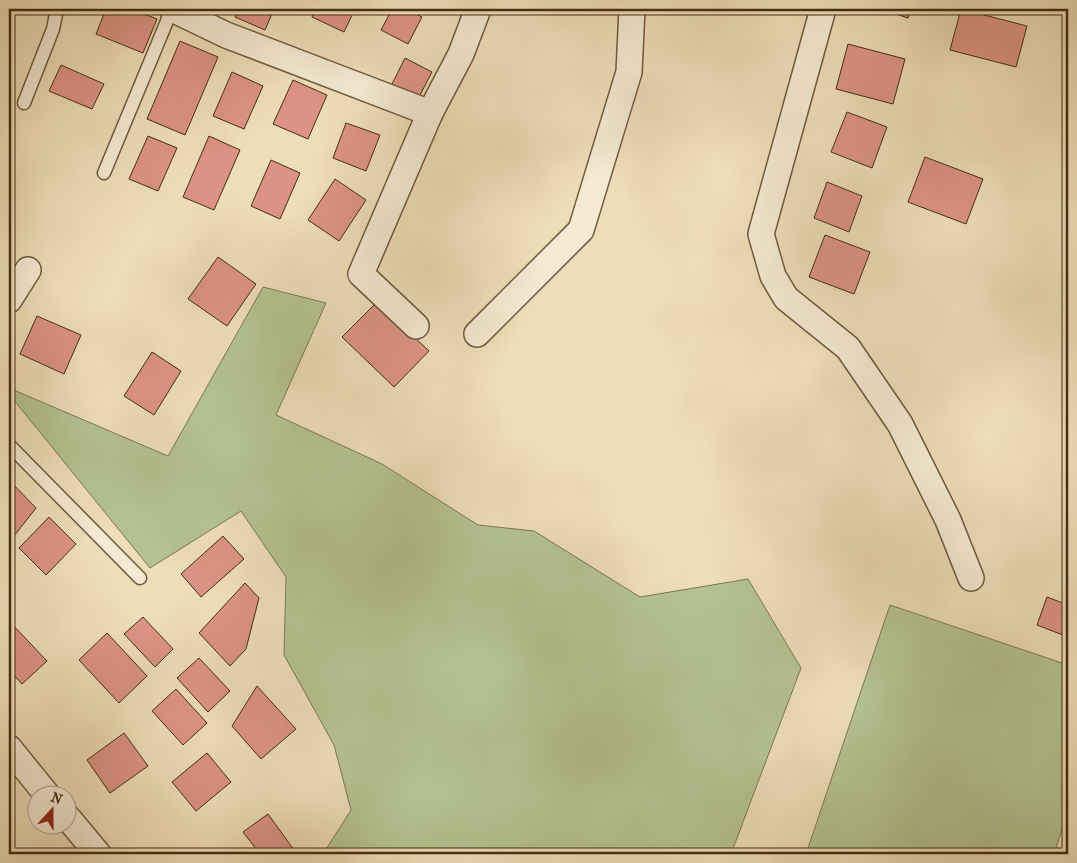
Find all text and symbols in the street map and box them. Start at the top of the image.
north arrow [28,786,78,836]
text: N [48,788,65,808]

